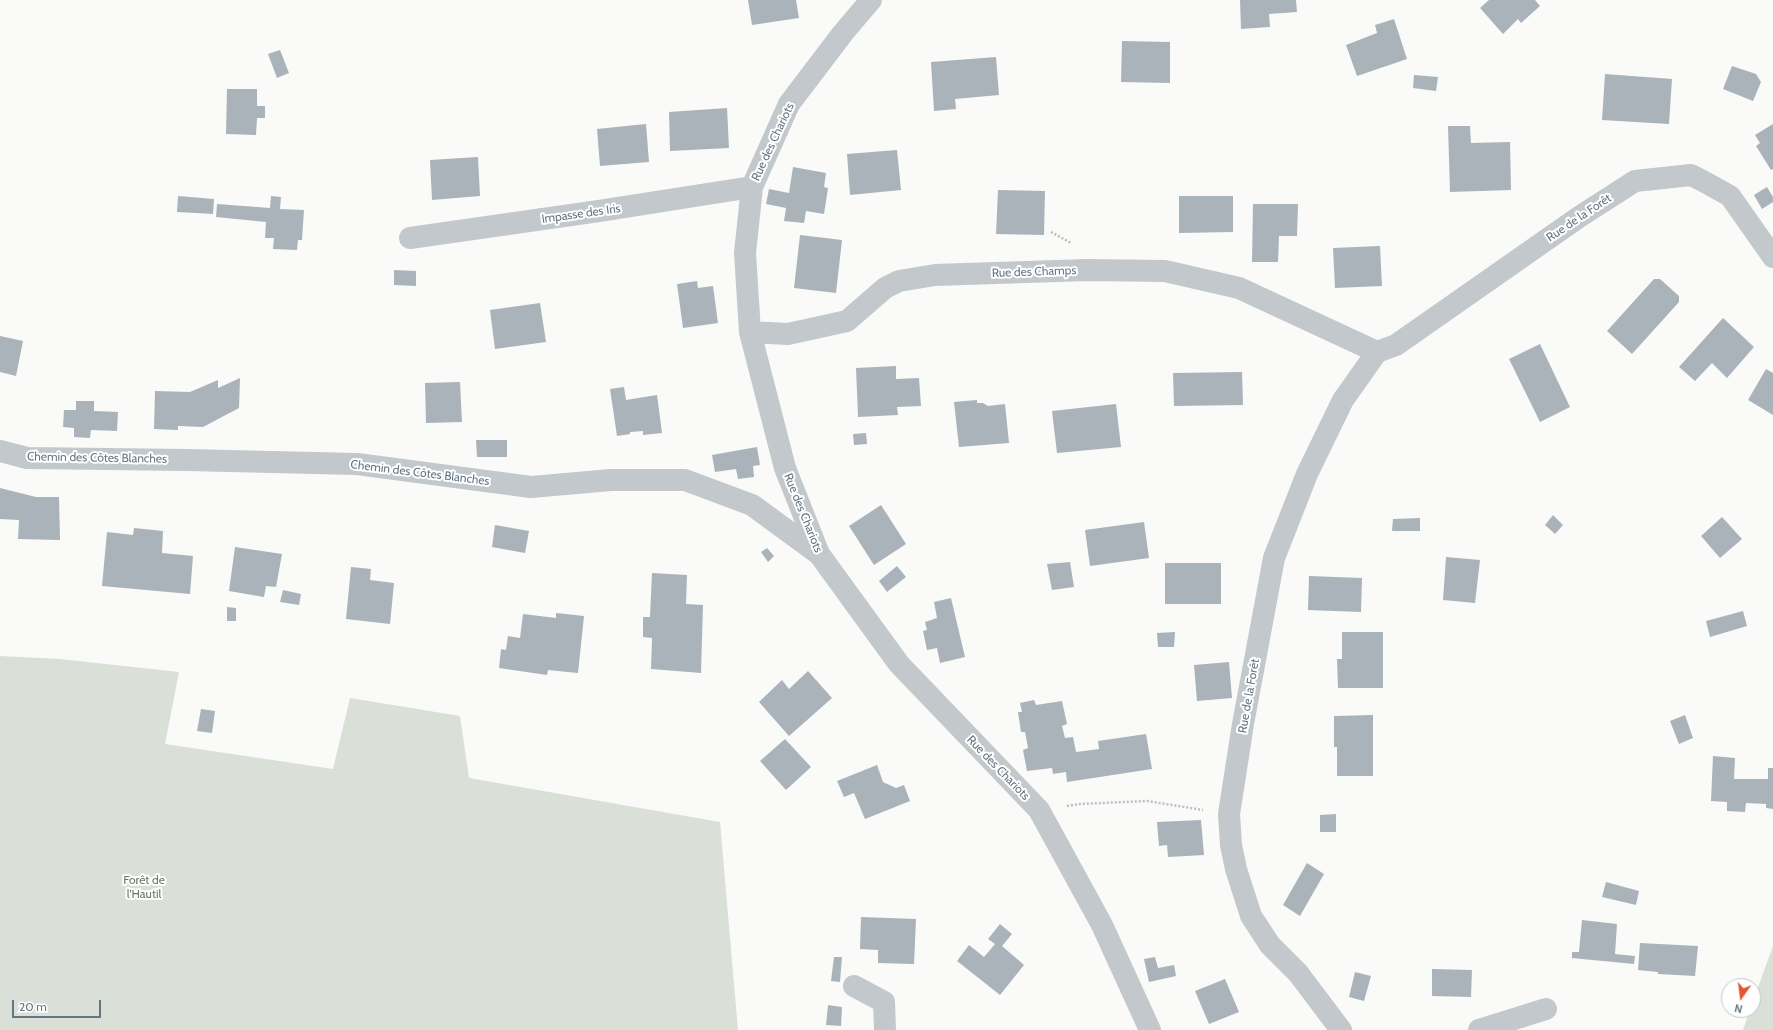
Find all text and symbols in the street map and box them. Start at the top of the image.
street label: Rue des Chariots [749,101,797,183]
street label: Rue de la Forêt [1544,191,1614,245]
street label: Impasse des Iris [541,201,621,227]
street label: Rue des Champs [992,263,1076,281]
street label: Chemin des Côtes Blanches [27,450,167,466]
street label: Chemin des Côtes Blanches [350,457,490,489]
street label: Rue des Chariots [781,471,825,555]
street label: Rue de la Forêt [1235,658,1263,734]
street label: Rue des Chariots [964,733,1032,803]
park label: Forêt de l'Hautil [123,873,165,901]
north arrow [1721,978,1761,1018]
scale bar [14,992,103,1018]
text: 20 m [19,999,47,1014]
text: N [1733,1001,1744,1016]

